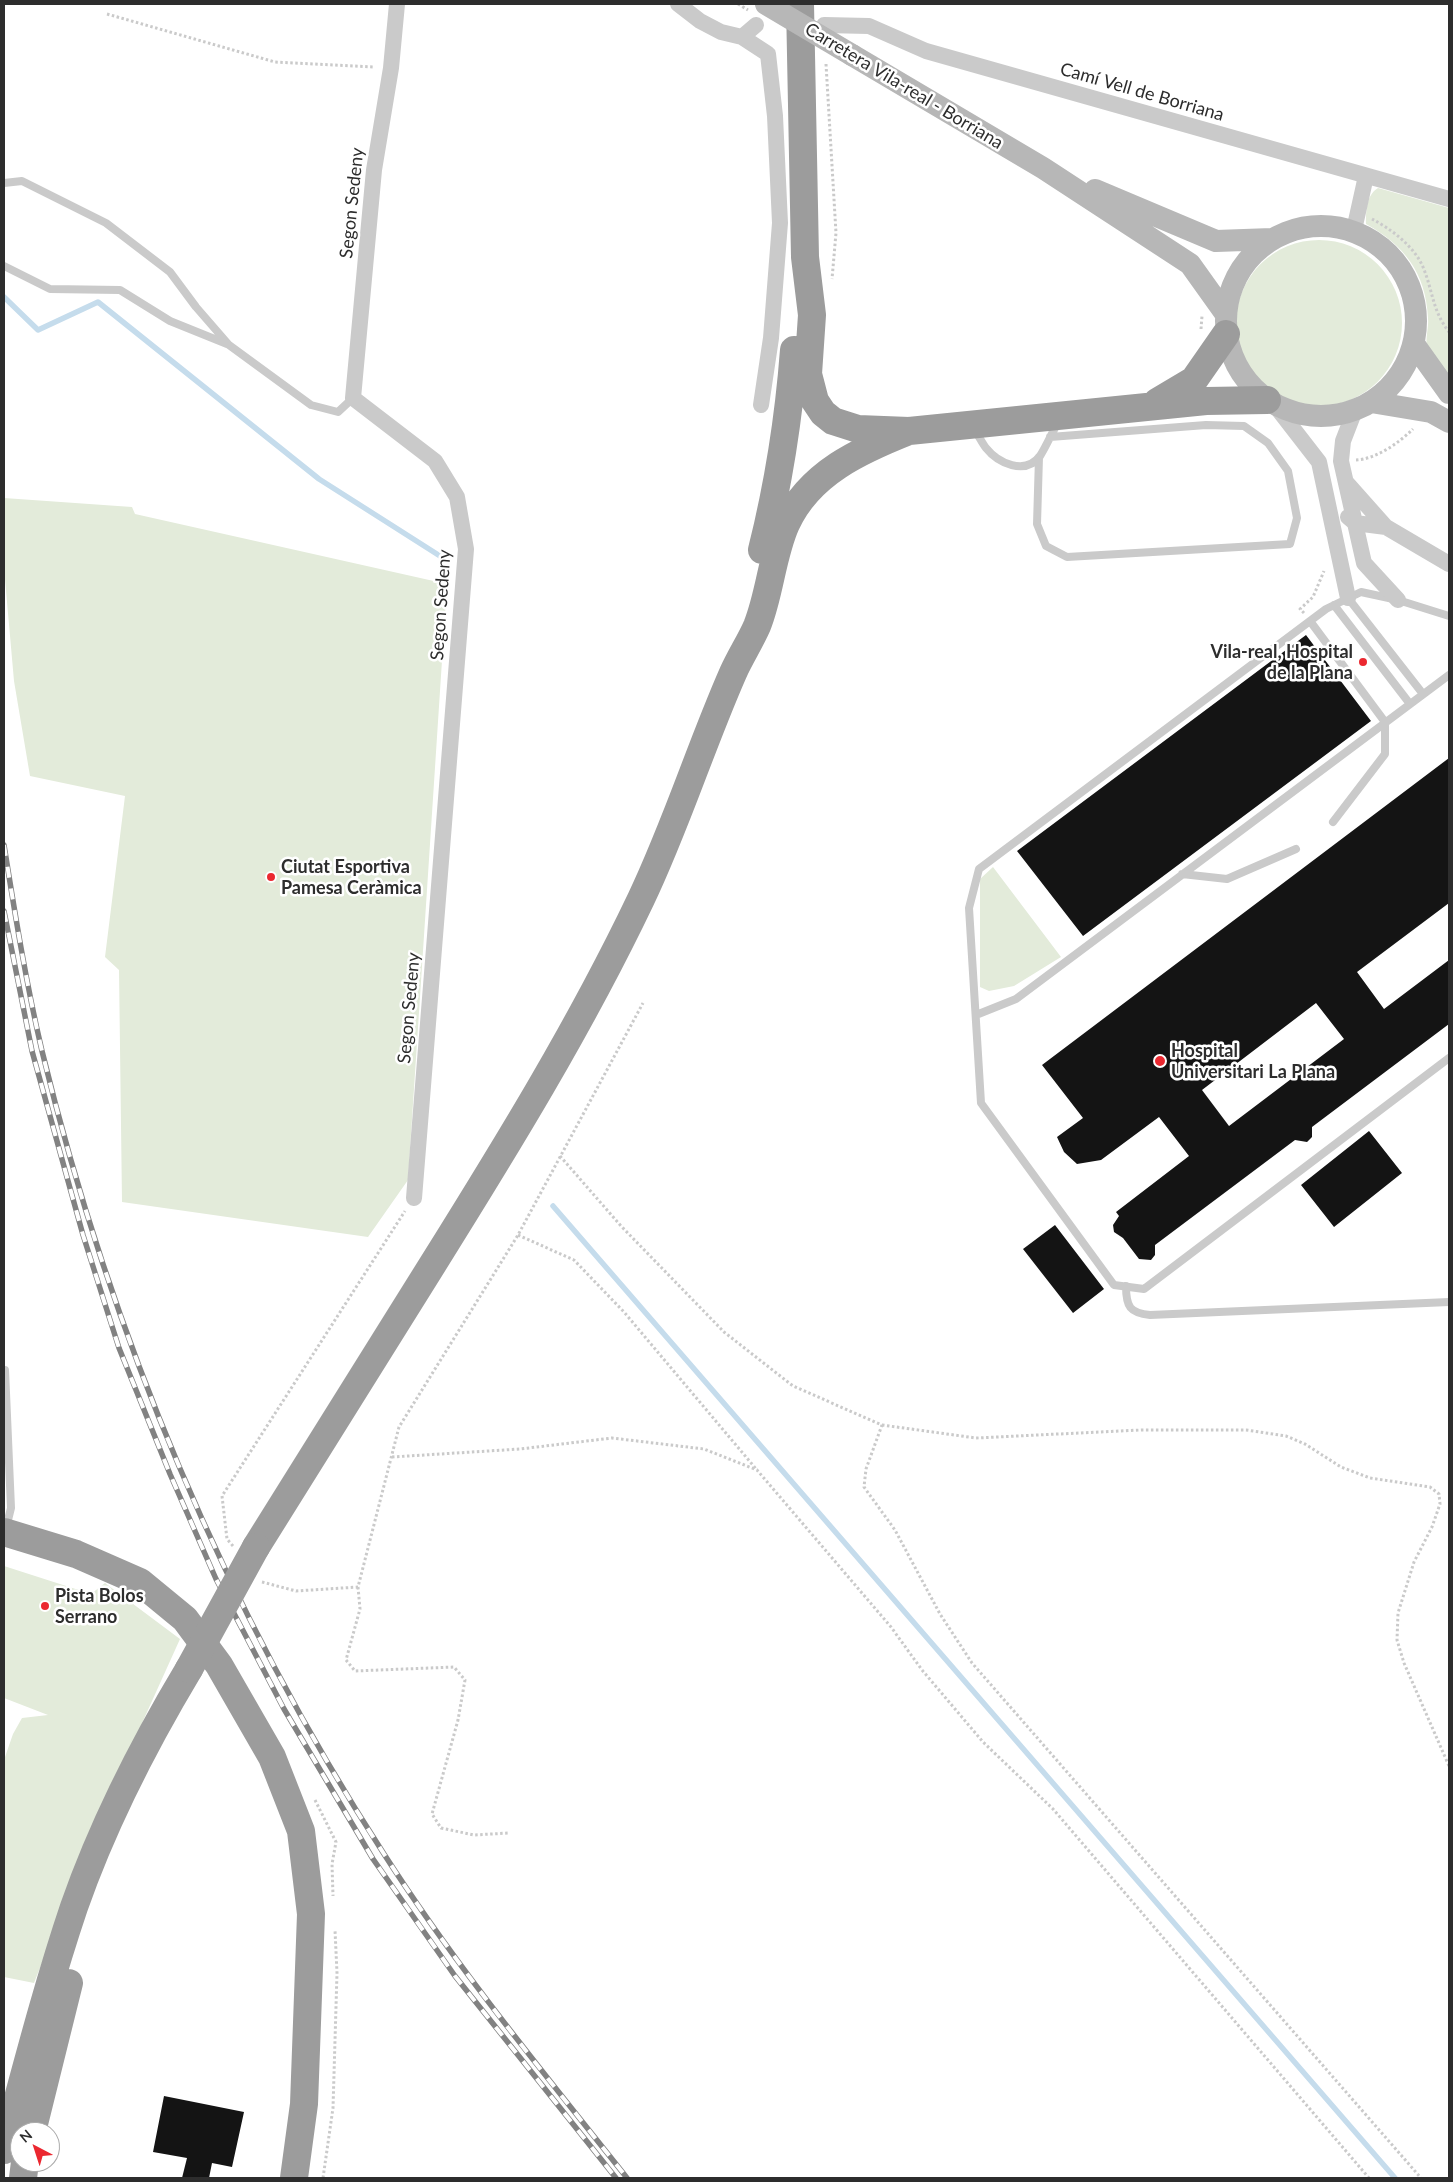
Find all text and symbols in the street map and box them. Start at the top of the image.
street label: Carretera Vila-real - Borriana [801,18,1007,154]
street label: Camí Vell de Borriana [1058,58,1226,126]
street label: Segon Sedeny [335,147,369,259]
street label: Segon Sedeny [426,549,456,661]
place label: Vila-real, Hospital de la Plana [1210,641,1353,684]
marker: Vila-real, Hospital de la Plana [1357,656,1369,668]
place label: Ciutat Esportiva Pamesa Ceràmica [281,856,422,899]
marker: Ciutat Esportiva Pamesa Ceràmica [265,871,277,883]
street label: Segon Sedeny [393,952,425,1064]
place label: Hospital Universitari La Plana [1171,1040,1335,1082]
marker: Hospital Universitari La Plana [1153,1054,1167,1068]
place label: Pista Bolos Serrano [55,1585,144,1628]
marker: Pista Bolos Serrano [39,1600,51,1612]
north arrow [10,2122,60,2172]
text: N [16,2126,35,2146]

